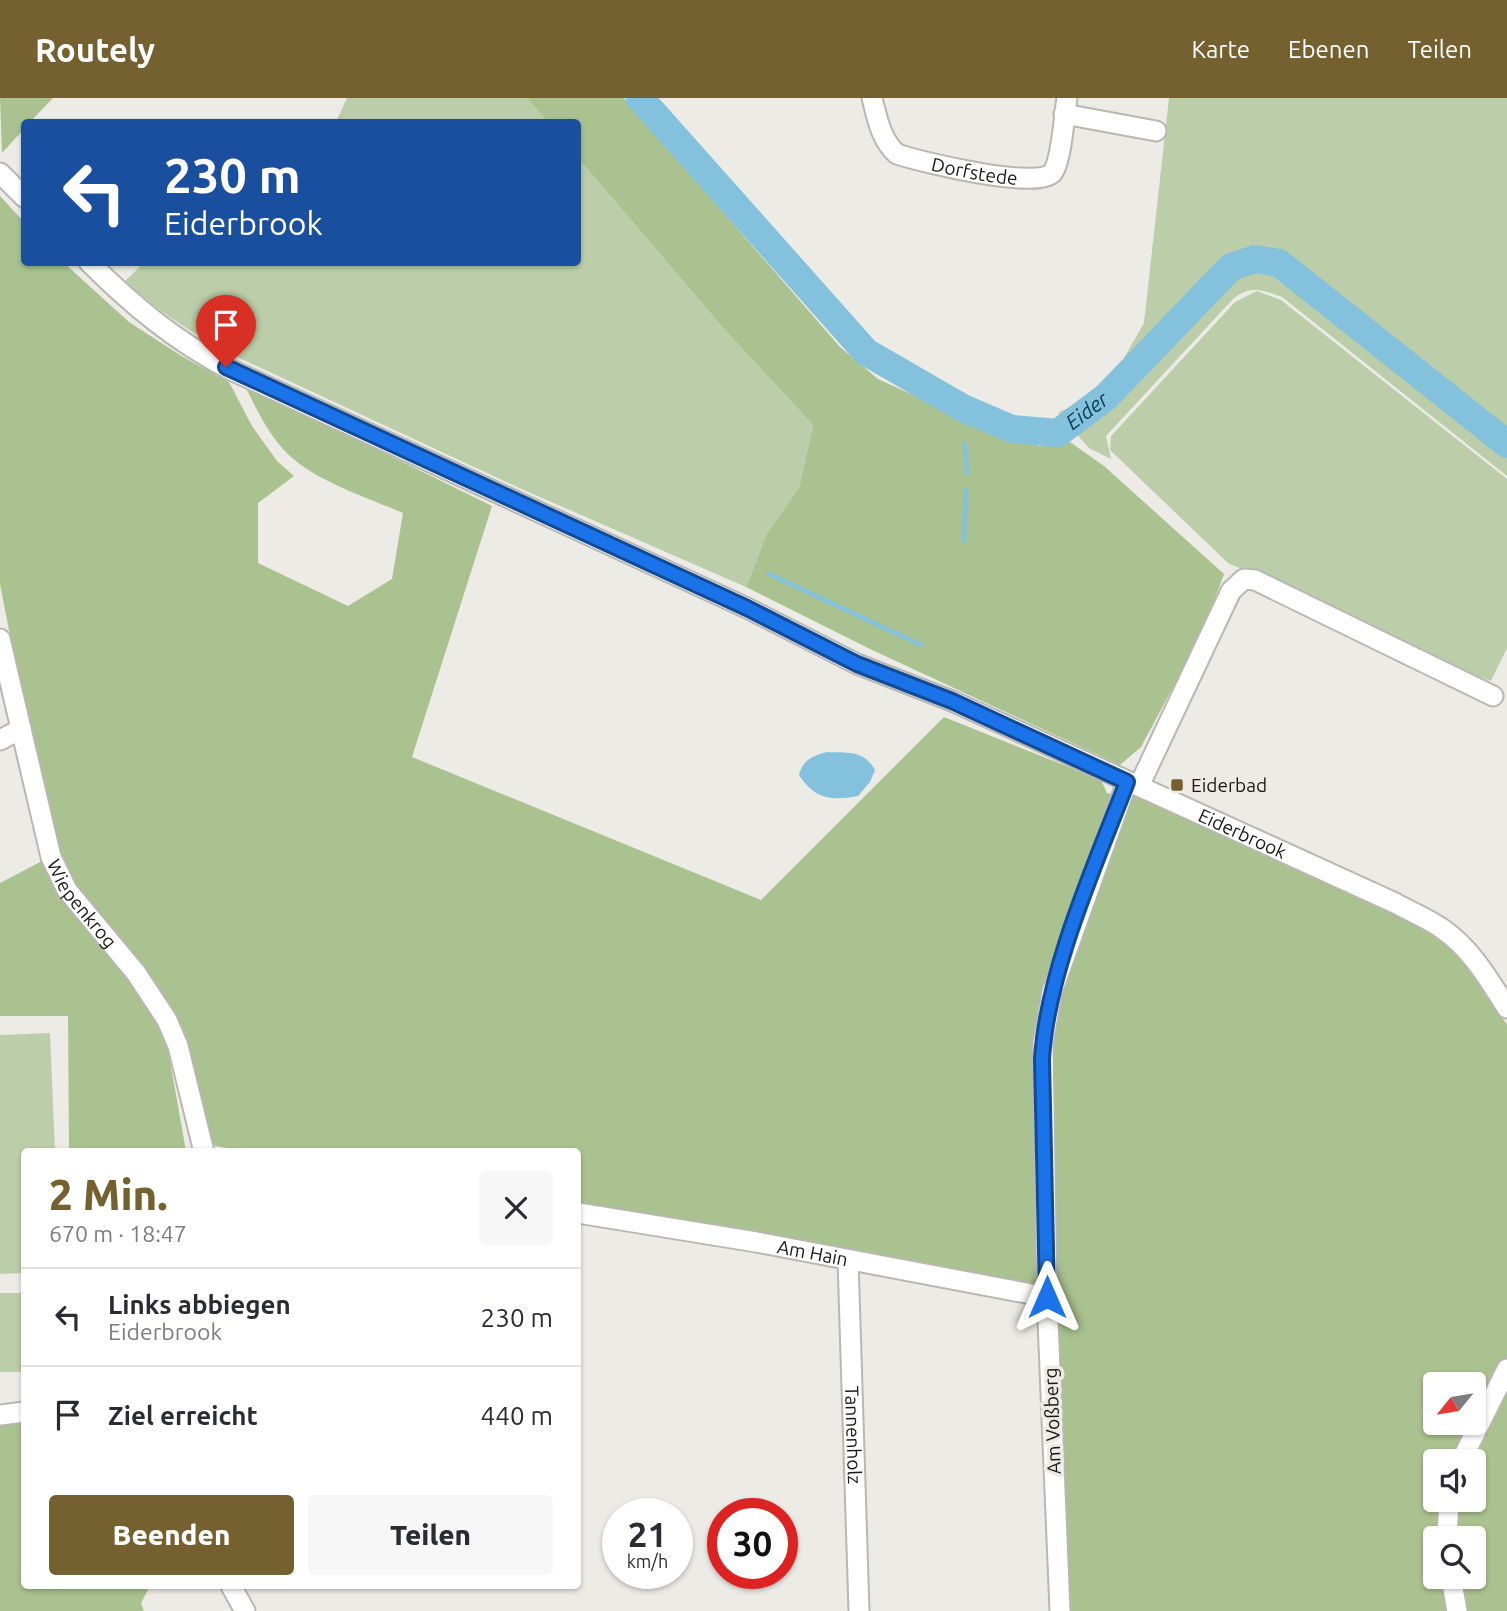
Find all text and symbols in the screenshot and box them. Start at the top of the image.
text: Routely [35,31,155,68]
text: Karte [1191,36,1250,63]
text: Ebenen [1288,36,1369,63]
text: Teilen [1407,36,1472,63]
icon: left [49,147,140,238]
text: 230 m [164,147,301,202]
street label: Dorfstede [929,153,1019,189]
text: Eiderbrook [164,205,323,241]
pin [196,295,256,367]
icon: arrive [207,306,245,344]
water label: Eider [1061,386,1113,434]
place label: Eiderbad [1191,774,1267,796]
marker: Eiderbad [1169,777,1185,793]
street label: Eiderbrook [1195,804,1290,863]
street label: Wiepenkrog [43,856,121,952]
text: 2 Min. [49,1171,168,1218]
button: close [479,1171,553,1245]
text: 670 m · 18:47 [49,1221,187,1246]
street label: Am Hain [775,1235,850,1270]
position arrow [1010,1260,1084,1334]
text: Links abbiegen [108,1290,291,1319]
icon: left [49,1298,87,1336]
text: 230 m [481,1303,553,1332]
text: Eiderbrook [108,1319,222,1344]
street label: Am Voßberg [1039,1367,1065,1475]
north arrow [1423,1372,1486,1435]
map controls [1423,1372,1486,1589]
street label: Tannenholz [841,1385,866,1485]
icon: arrive [49,1396,87,1434]
text: Ziel erreicht [108,1401,258,1430]
text: 440 m [481,1401,553,1430]
button: sound [1423,1449,1486,1512]
button: Beenden [49,1495,294,1575]
button: Teilen [308,1495,553,1575]
speed limit sign: 30 [707,1498,798,1589]
text: 21 [628,1514,667,1554]
button: search [1423,1526,1486,1589]
text: km/h [627,1551,668,1571]

